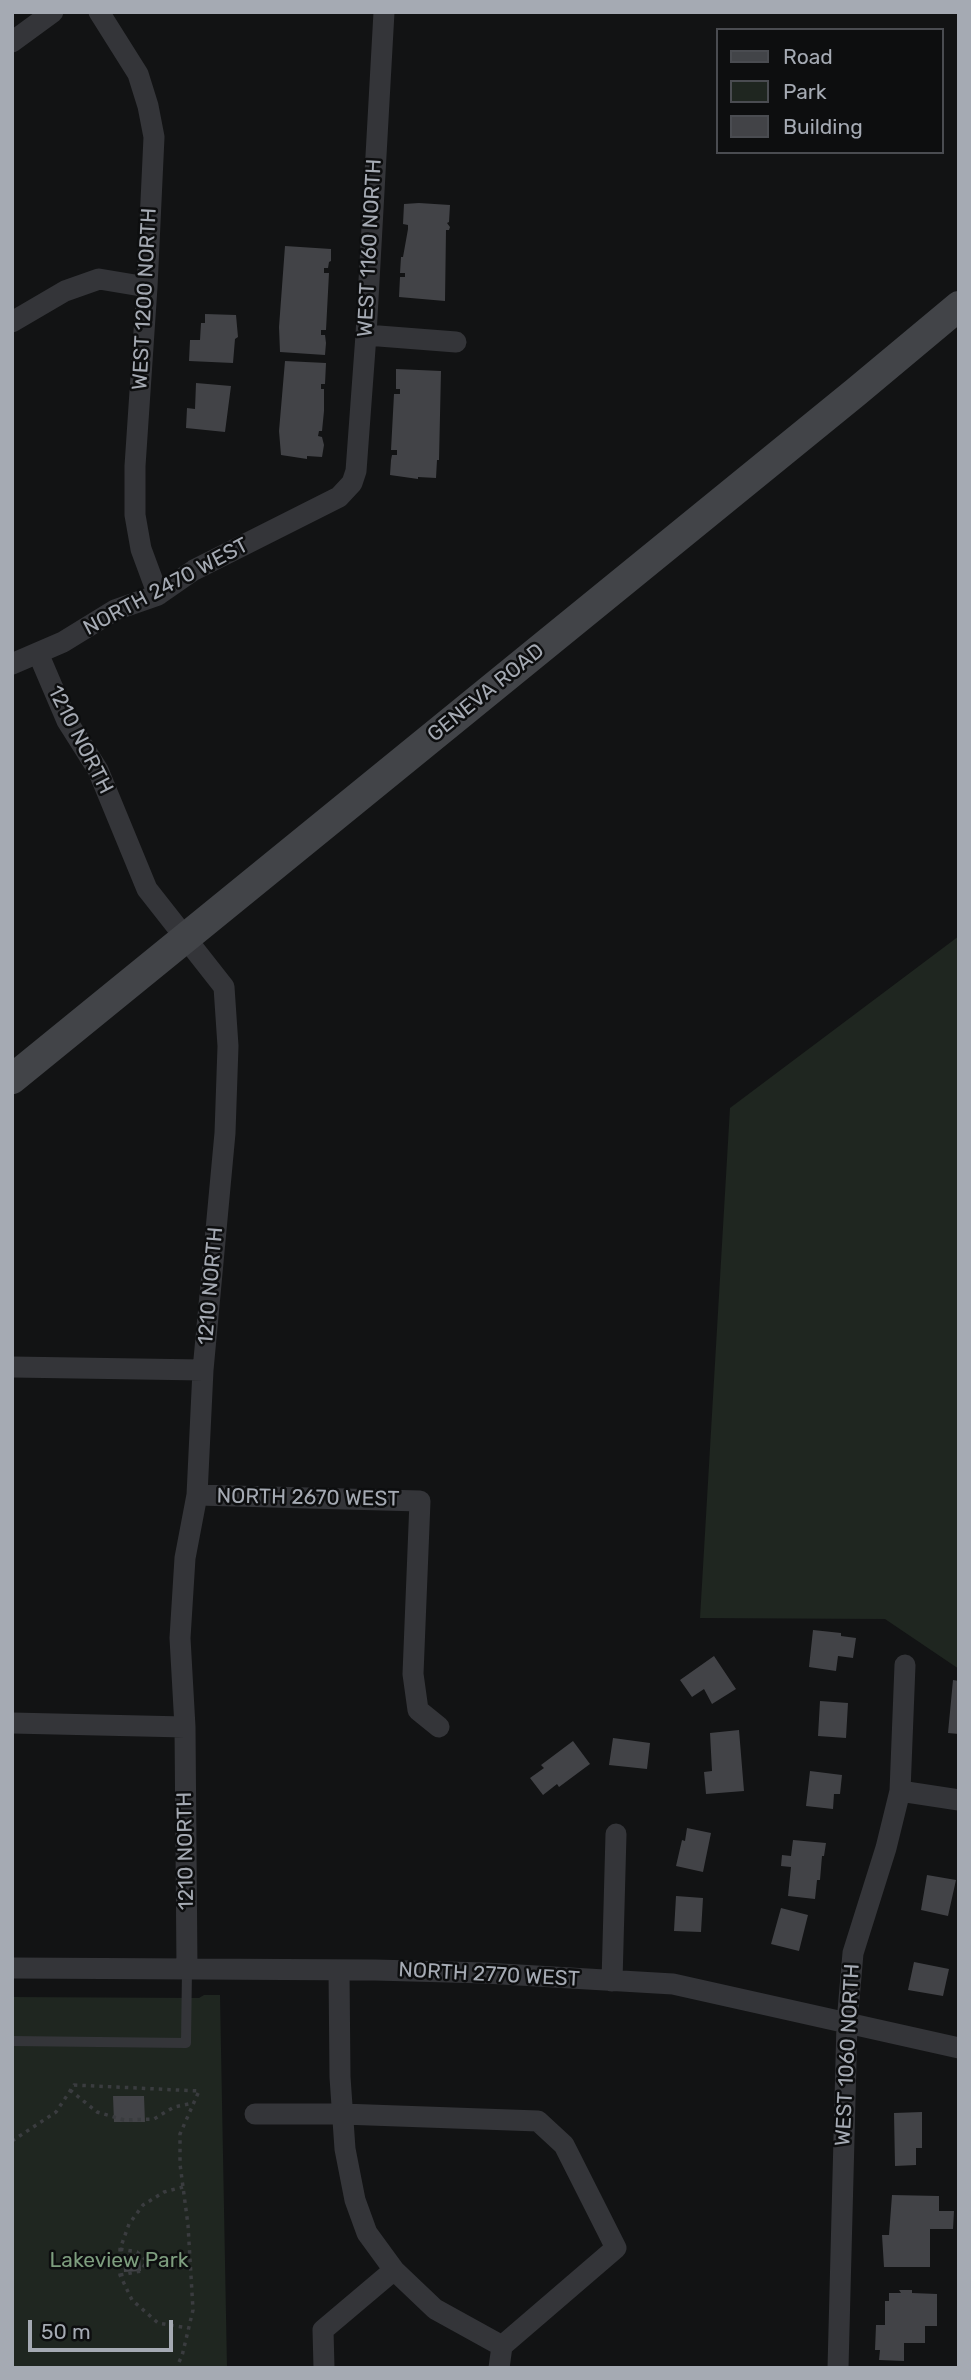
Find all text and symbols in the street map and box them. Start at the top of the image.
legend [716,28,943,154]
text: Road [783,44,833,69]
text: Park [783,79,827,104]
text: Building [783,114,863,139]
street label: WEST 1160 NORTH [353,158,387,338]
street label: WEST 1200 NORTH [128,207,162,391]
street label: NORTH 2470 WEST [79,533,253,641]
street label: GENEVA ROAD [423,638,549,748]
street label: 1210 NORTH [42,682,118,798]
street label: 1210 NORTH [193,1226,229,1346]
street label: NORTH 2670 WEST [216,1484,400,1512]
street label: 1210 NORTH [172,1792,200,1910]
street label: NORTH 2770 WEST [398,1958,580,1992]
street label: WEST 1060 NORTH [831,1963,865,2147]
park label: Lakeview Park [50,2248,188,2274]
scale bar [32,2306,177,2350]
text: 50 m [41,2319,91,2344]

